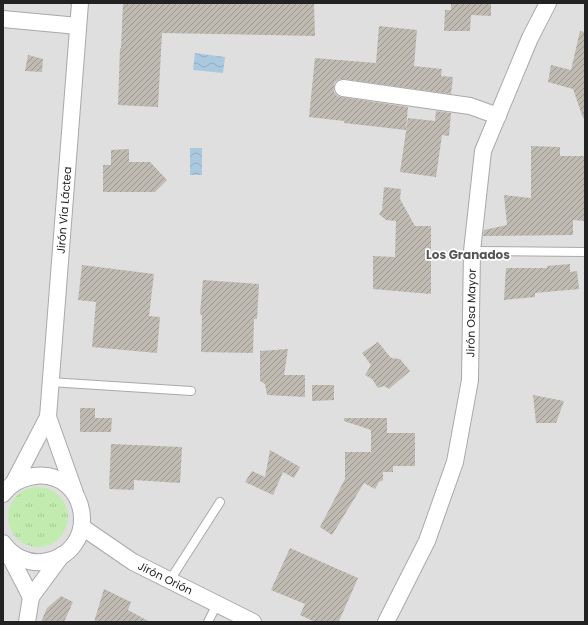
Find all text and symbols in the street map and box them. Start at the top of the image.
street label: Jirón Vía Láctea [53,166,75,254]
district label: Los Granados [426,246,510,263]
street label: Jirón Osa Mayor [462,268,480,357]
street label: Jirón Orión [135,558,195,599]

